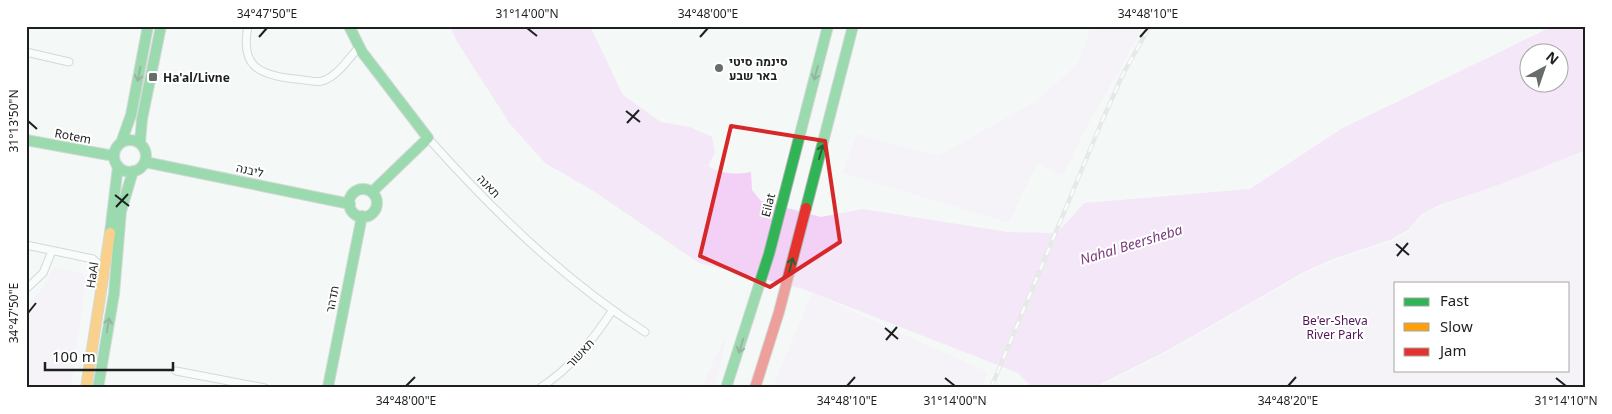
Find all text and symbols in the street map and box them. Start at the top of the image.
text: 34°47'50"E [237,5,297,22]
text: 31°14'00"N [495,5,559,22]
text: 34°48'00"E [678,5,738,22]
text: 34°48'10"E [1118,5,1178,22]
north arrow [1520,42,1570,92]
text: N [1542,47,1563,69]
place label: סינמה סיטי באר שבע [729,53,788,84]
marker: סינמה סיטי באר שבע [713,62,725,74]
one-way arrow [810,65,820,81]
one-way arrow [133,66,143,82]
place label: Ha'al/Livne [163,69,230,86]
marker: Ha'al/Livne [147,71,159,83]
text: 31°13'50"N [5,89,22,153]
street label: Rotem [53,124,93,148]
one-way arrow [817,144,827,160]
street label: ליבנה [235,159,265,181]
street label: תאנה [474,171,504,201]
street label: Eilat [757,191,779,219]
water label: Nahal Beersheba [1077,219,1185,269]
one-way arrow [787,258,796,274]
street label: HaAl [82,261,102,289]
legend [1394,282,1570,372]
text: 34°47'50"E [5,283,22,343]
street label: תדהר [321,284,343,314]
text: Fast [1440,290,1469,310]
park label: Be'er-Sheva River Park [1302,312,1368,343]
text: Slow [1440,316,1473,336]
one-way arrow [104,318,114,334]
street label: תאשור [562,335,598,371]
one-way arrow [735,338,745,354]
scale bar [45,339,172,371]
text: Jam [1438,340,1467,360]
text: 100 m [52,346,96,366]
text: 34°48'00"E [376,392,436,409]
text: 34°48'10"E [817,392,877,409]
text: 31°14'00"N [923,392,987,409]
text: 34°48'20"E [1258,392,1318,409]
text: 31°14'10"N [1534,392,1598,409]

